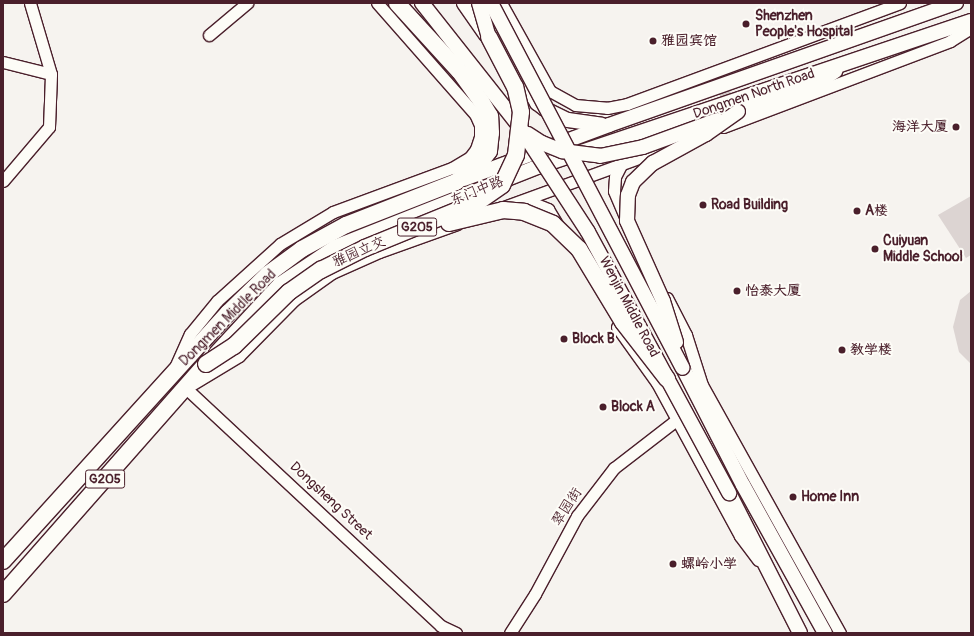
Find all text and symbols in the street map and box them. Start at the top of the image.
place label: Shenzhen People's Hospital [755,8,853,40]
marker: Shenzhen People's Hospital [740,18,752,30]
place label: 雅园宾馆 [661,33,717,49]
marker: 雅园宾馆 [648,36,658,46]
street label: Dongmen North Road [691,65,817,123]
place label: 海洋大厦 [892,119,948,135]
marker: 海洋大厦 [951,122,961,132]
street label: 东门中路 [448,173,506,209]
place label: Road Building [711,197,788,213]
marker: Road Building [698,200,708,210]
place label: A楼 [865,203,888,219]
marker: A楼 [852,206,862,216]
road number: G205 [397,216,437,238]
street label: 雅园立交 [330,233,388,271]
place label: Cuiyuan Middle School [883,233,963,266]
marker: Cuiyuan Middle School [870,244,880,254]
street label: Wenjin Middle Road [595,254,663,360]
street label: Dongmen Middle Road [176,266,280,370]
place label: 怡泰大厦 [745,283,801,299]
marker: 怡泰大厦 [732,286,742,296]
place label: Block B [572,331,615,347]
marker: Block B [559,334,569,344]
place label: 教学楼 [850,342,892,358]
marker: 教学楼 [837,345,847,355]
place label: Block A [611,399,655,415]
marker: Block A [598,402,608,412]
street label: Dongsheng Street [286,459,376,543]
road number: G205 [85,468,125,490]
street label: 翠园街 [549,485,585,529]
place label: Home Inn [801,489,859,505]
marker: Home Inn [788,492,798,502]
place label: 螺岭小学 [681,556,737,572]
marker: 螺岭小学 [668,559,678,569]

